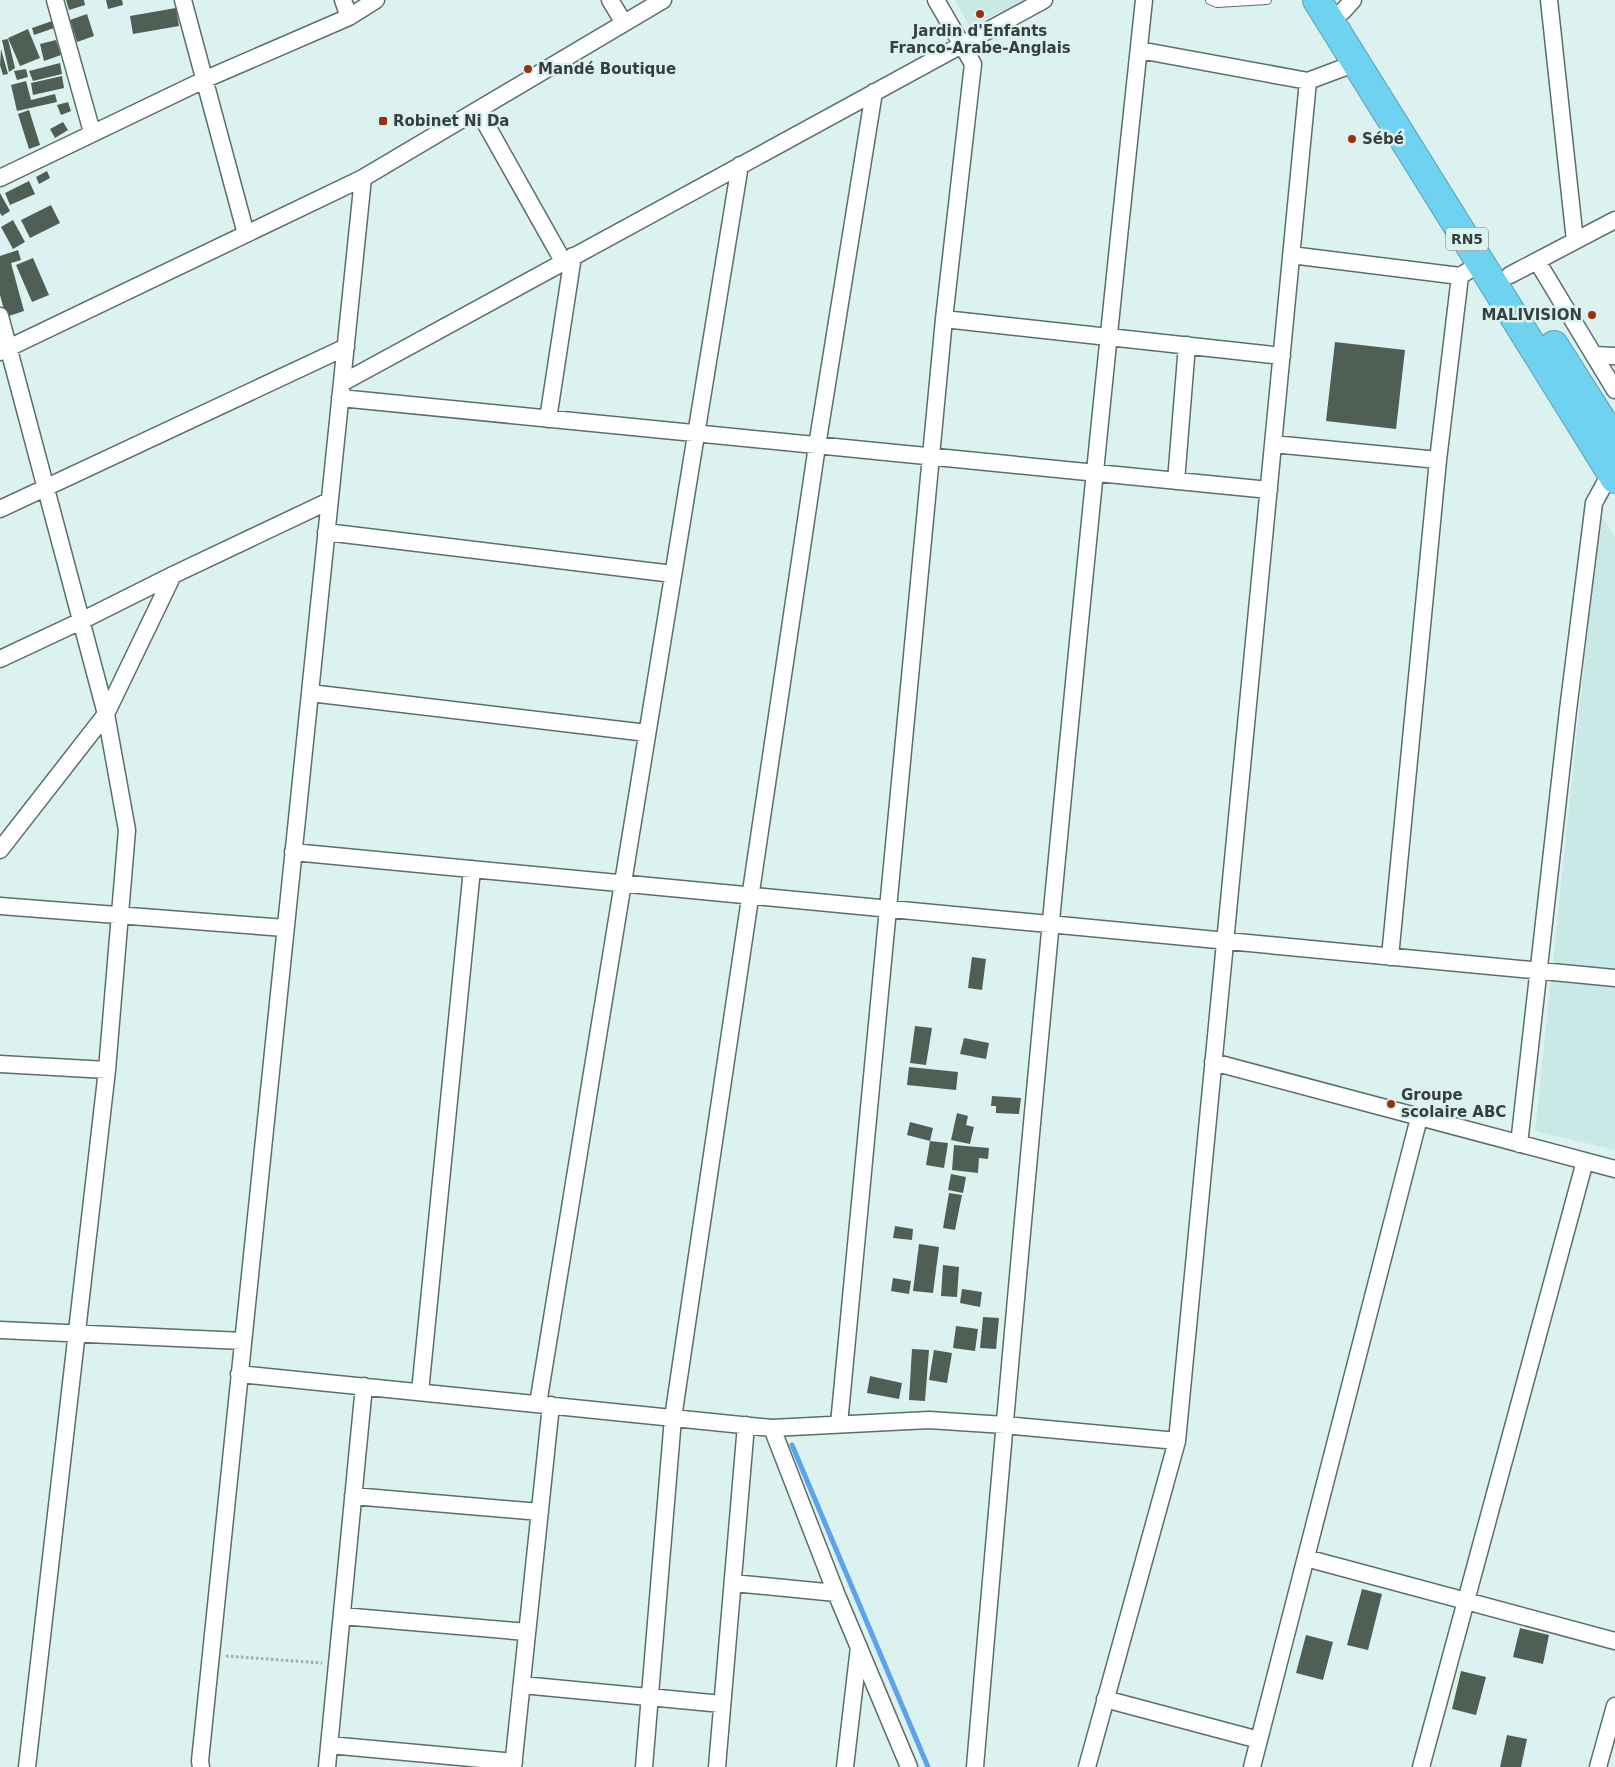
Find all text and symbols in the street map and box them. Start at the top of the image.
marker: Jardin d'Enfants Franco-Arabe-Anglais [974,8,986,20]
place label: Jardin d'Enfants Franco-Arabe-Anglais [889,22,1071,57]
place label: Mandé Boutique [538,60,676,78]
marker: Mandé Boutique [522,63,534,75]
place label: Robinet Ni Da [393,112,509,130]
marker: Robinet Ni Da [377,115,389,127]
place label: Sébé [1362,130,1404,148]
marker: Sébé [1346,133,1358,145]
road number: RN5 [1446,228,1488,250]
place label: MALIVISION [1481,306,1582,324]
marker: MALIVISION [1586,309,1598,321]
place label: Groupe scolaire ABC [1401,1086,1506,1121]
marker: Groupe scolaire ABC [1385,1098,1397,1110]

